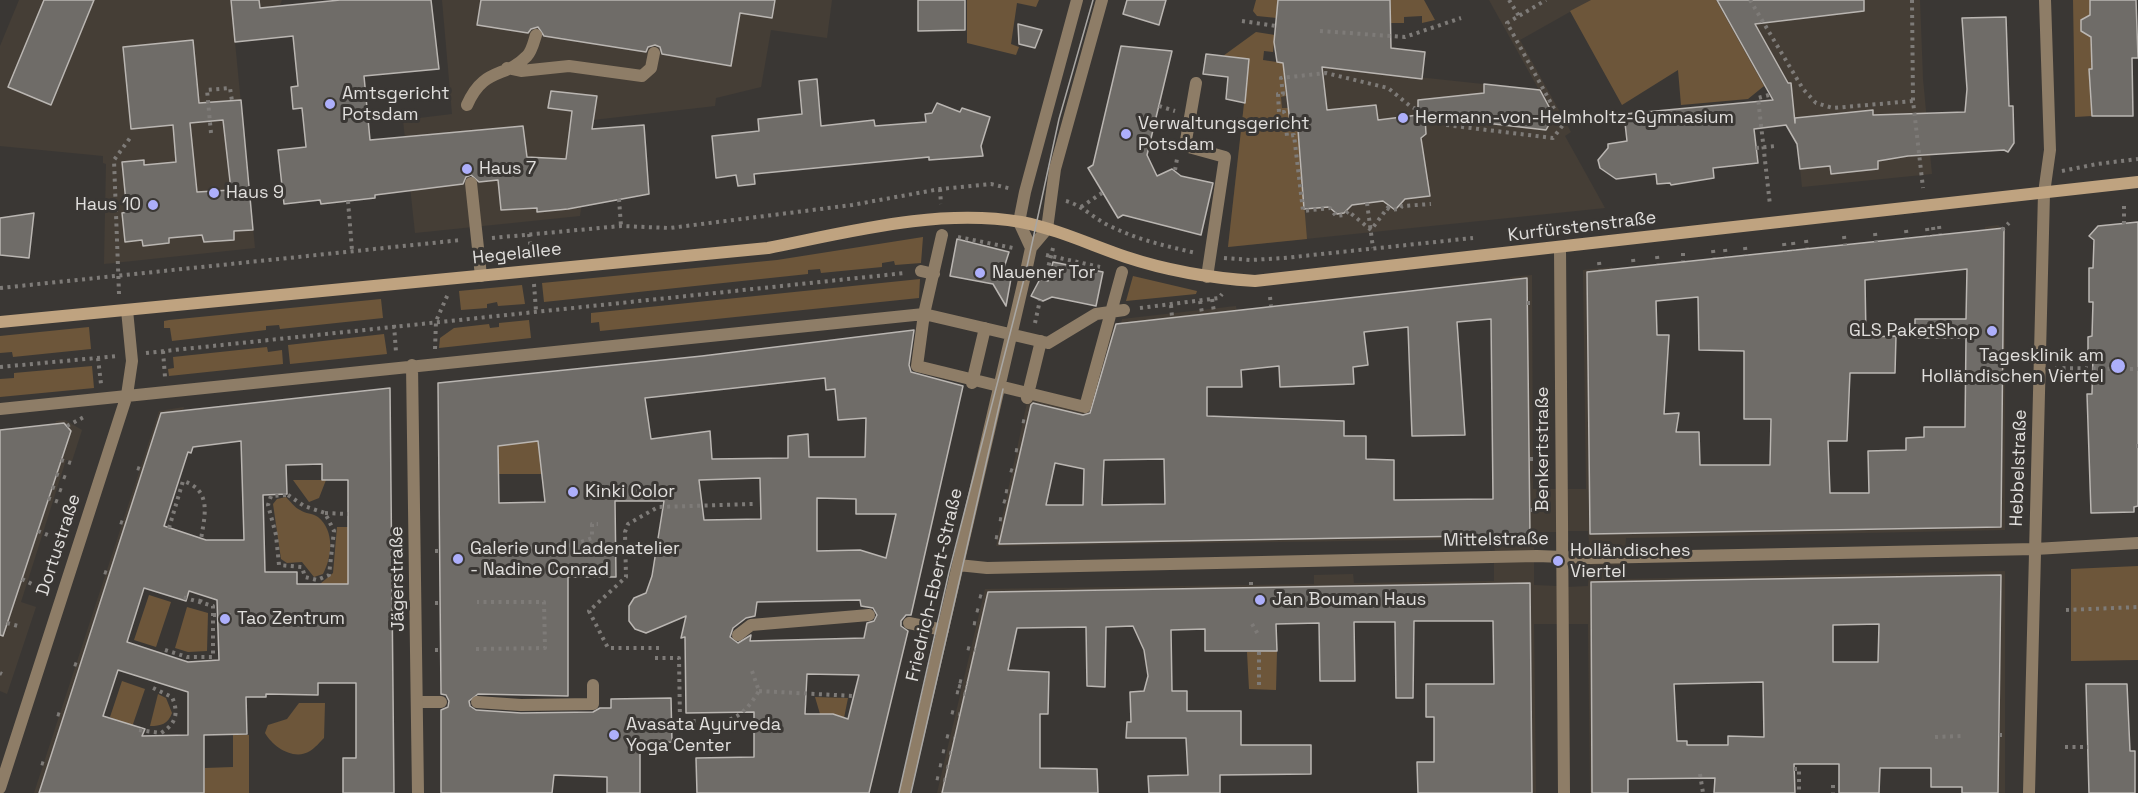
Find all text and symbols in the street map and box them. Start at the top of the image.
place label: Amtsgericht Potsdam [342,83,450,125]
marker: Amtsgericht Potsdam [323,97,337,111]
place label: Hermann-von-Helmholtz-Gymnasium [1415,107,1734,129]
marker: Hermann-von-Helmholtz-Gymnasium [1396,111,1410,125]
place label: Verwaltungsgericht Potsdam [1138,113,1310,156]
marker: Verwaltungsgericht Potsdam [1119,127,1133,141]
place label: Haus 7 [479,158,536,180]
marker: Haus 7 [460,162,474,176]
place label: Haus 9 [226,182,284,204]
marker: Haus 9 [207,186,221,200]
place label: Haus 10 [75,194,141,216]
marker: Haus 10 [146,198,160,212]
street label: Kurfürstenstraße [1507,207,1657,247]
street label: Hegelallee [471,239,563,269]
place label: Nauener Tor [992,262,1096,284]
marker: Nauener Tor [973,266,987,280]
place label: GLS PaketShop [1849,320,1980,342]
marker: GLS PaketShop [1985,324,1999,338]
place label: Tagesklinik am Holländischen Viertel [1921,345,2104,388]
marker: Tagesklinik am Holländischen Viertel [2109,357,2127,375]
street label: Benkertstraße [1532,387,1554,511]
street label: Hebbelstraße [2006,409,2032,527]
place label: Kinki Color [585,481,675,503]
marker: Kinki Color [566,485,580,499]
street label: Friedrich-Ebert-Straße [902,486,968,684]
street label: Dortustraße [32,491,86,599]
street label: Jägerstraße [386,526,410,632]
street label: Mittelstraße [1443,528,1549,552]
place label: Galerie und Ladenatelier - Nadine Conrad [470,538,680,580]
place label: Holländisches Viertel [1570,540,1691,582]
marker: Galerie und Ladenatelier - Nadine Conrad [451,552,465,566]
marker: Holländisches Viertel [1551,554,1565,568]
place label: Jan Bouman Haus [1272,589,1426,611]
marker: Jan Bouman Haus [1253,593,1267,607]
place label: Tao Zentrum [237,608,345,630]
marker: Tao Zentrum [218,612,232,626]
place label: Avasata Ayurveda Yoga Center [626,714,781,756]
marker: Avasata Ayurveda Yoga Center [607,728,621,742]

